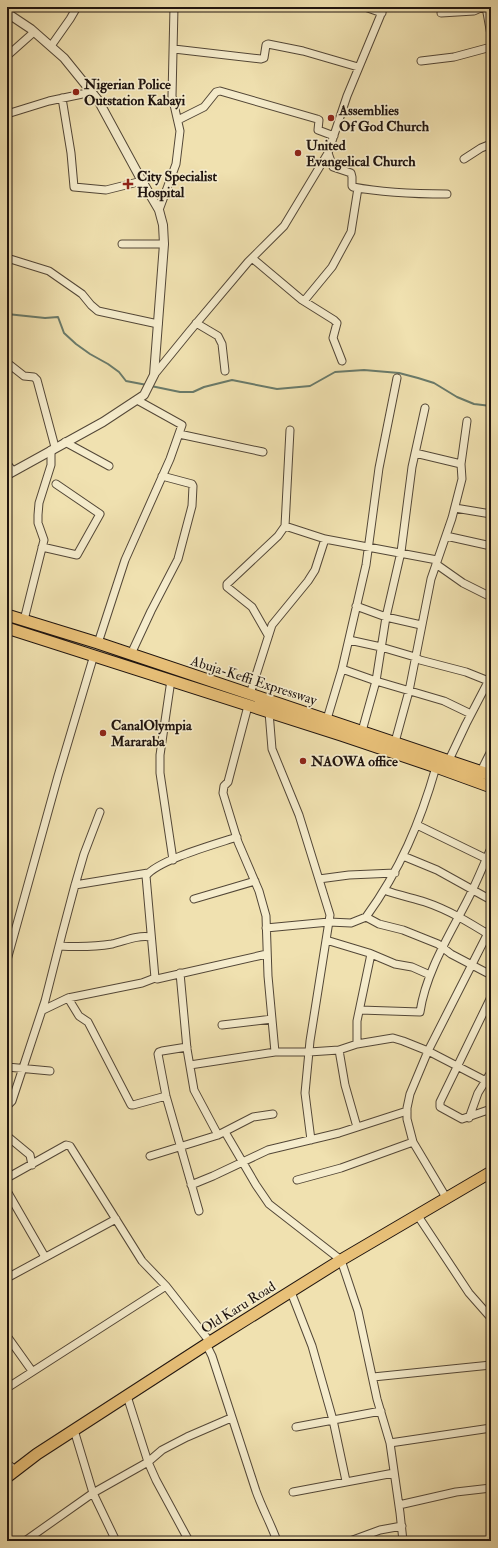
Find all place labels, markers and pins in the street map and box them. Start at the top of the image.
place label: Nigerian Police Outstation Kabayi [83,76,186,110]
marker: Nigerian Police Outstation Kabayi [71,87,81,97]
place label: Assemblies Of God Church [338,102,430,135]
marker: Assemblies Of God Church [326,113,336,123]
place label: United Evangelical Church [306,137,416,171]
marker: United Evangelical Church [293,148,303,158]
place label: City Specialist Hospital [137,168,217,202]
marker: City Specialist Hospital [122,178,134,190]
place label: CanalOlympia Mararaba [110,717,193,750]
marker: CanalOlympia Mararaba [98,728,108,738]
place label: NAOWA office [310,753,398,770]
marker: NAOWA office [298,756,308,766]

